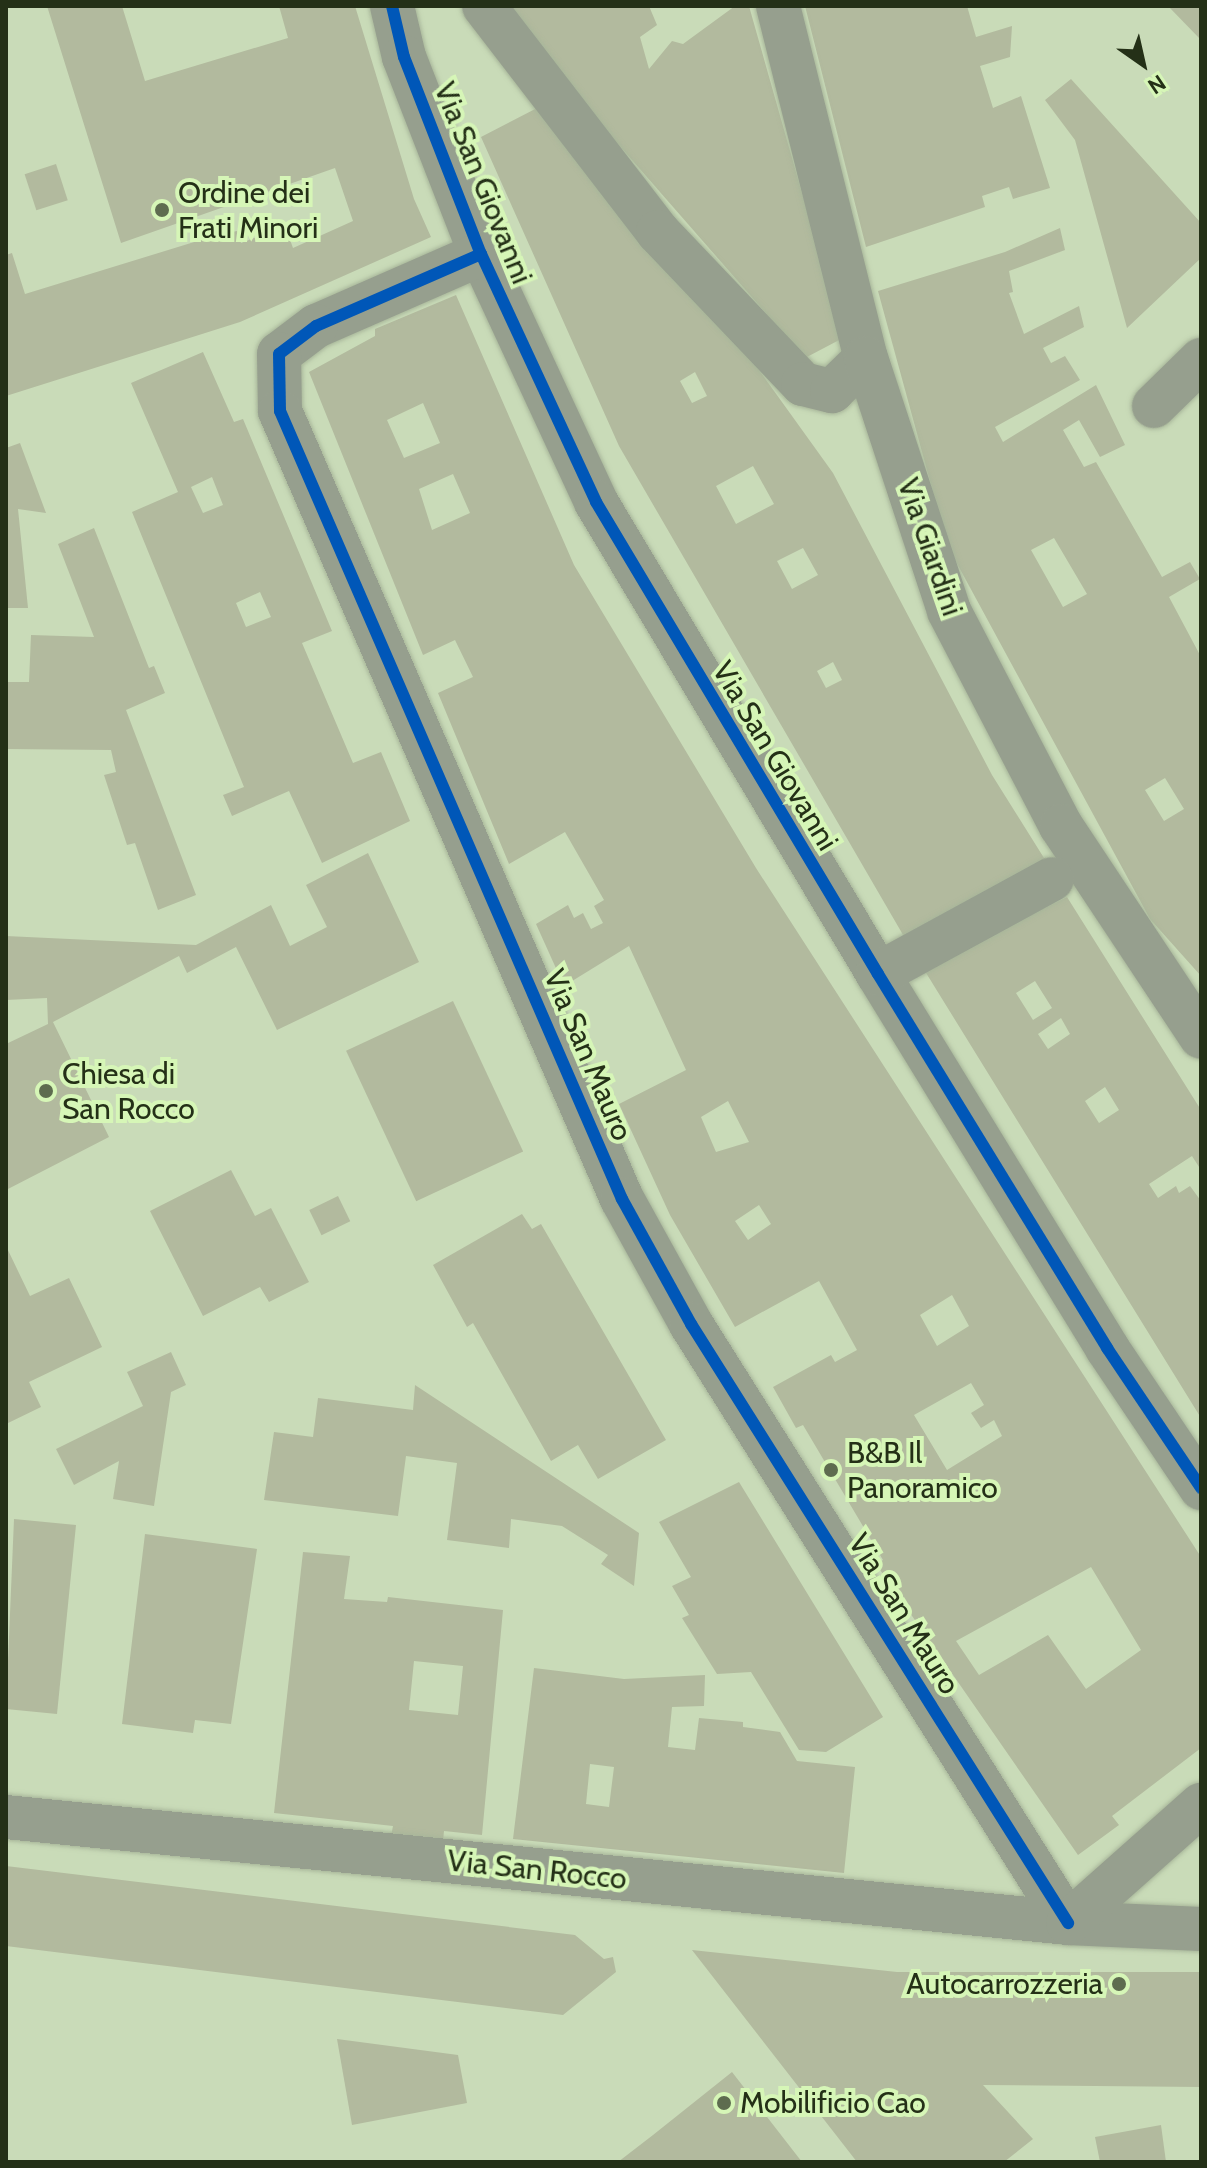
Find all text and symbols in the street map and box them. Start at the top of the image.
north arrow [1103,24,1183,104]
text: N [1143,69,1171,100]
street label: Via San Giovanni [426,77,540,289]
place label: Ordine dei Frati Minori [178,175,318,246]
marker: Ordine dei Frati Minori [153,201,171,219]
street label: Via Giardini [890,473,970,621]
street label: Via San Giovanni [704,655,846,857]
street label: Via San Mauro [536,964,640,1146]
place label: Chiesa di San Rocco [62,1056,195,1126]
marker: Chiesa di San Rocco [37,1082,55,1100]
place label: B&B Il Panoramico [847,1435,998,1506]
marker: B&B Il Panoramico [822,1461,840,1479]
street label: Via San Mauro [840,1527,968,1701]
street label: Via San Rocco [446,1843,628,1897]
place label: Autocarrozzeria [906,1966,1103,2002]
marker: Autocarrozzeria [1110,1975,1128,1993]
place label: Mobilificio Cao [740,2085,926,2121]
marker: Mobilificio Cao [715,2094,733,2112]

